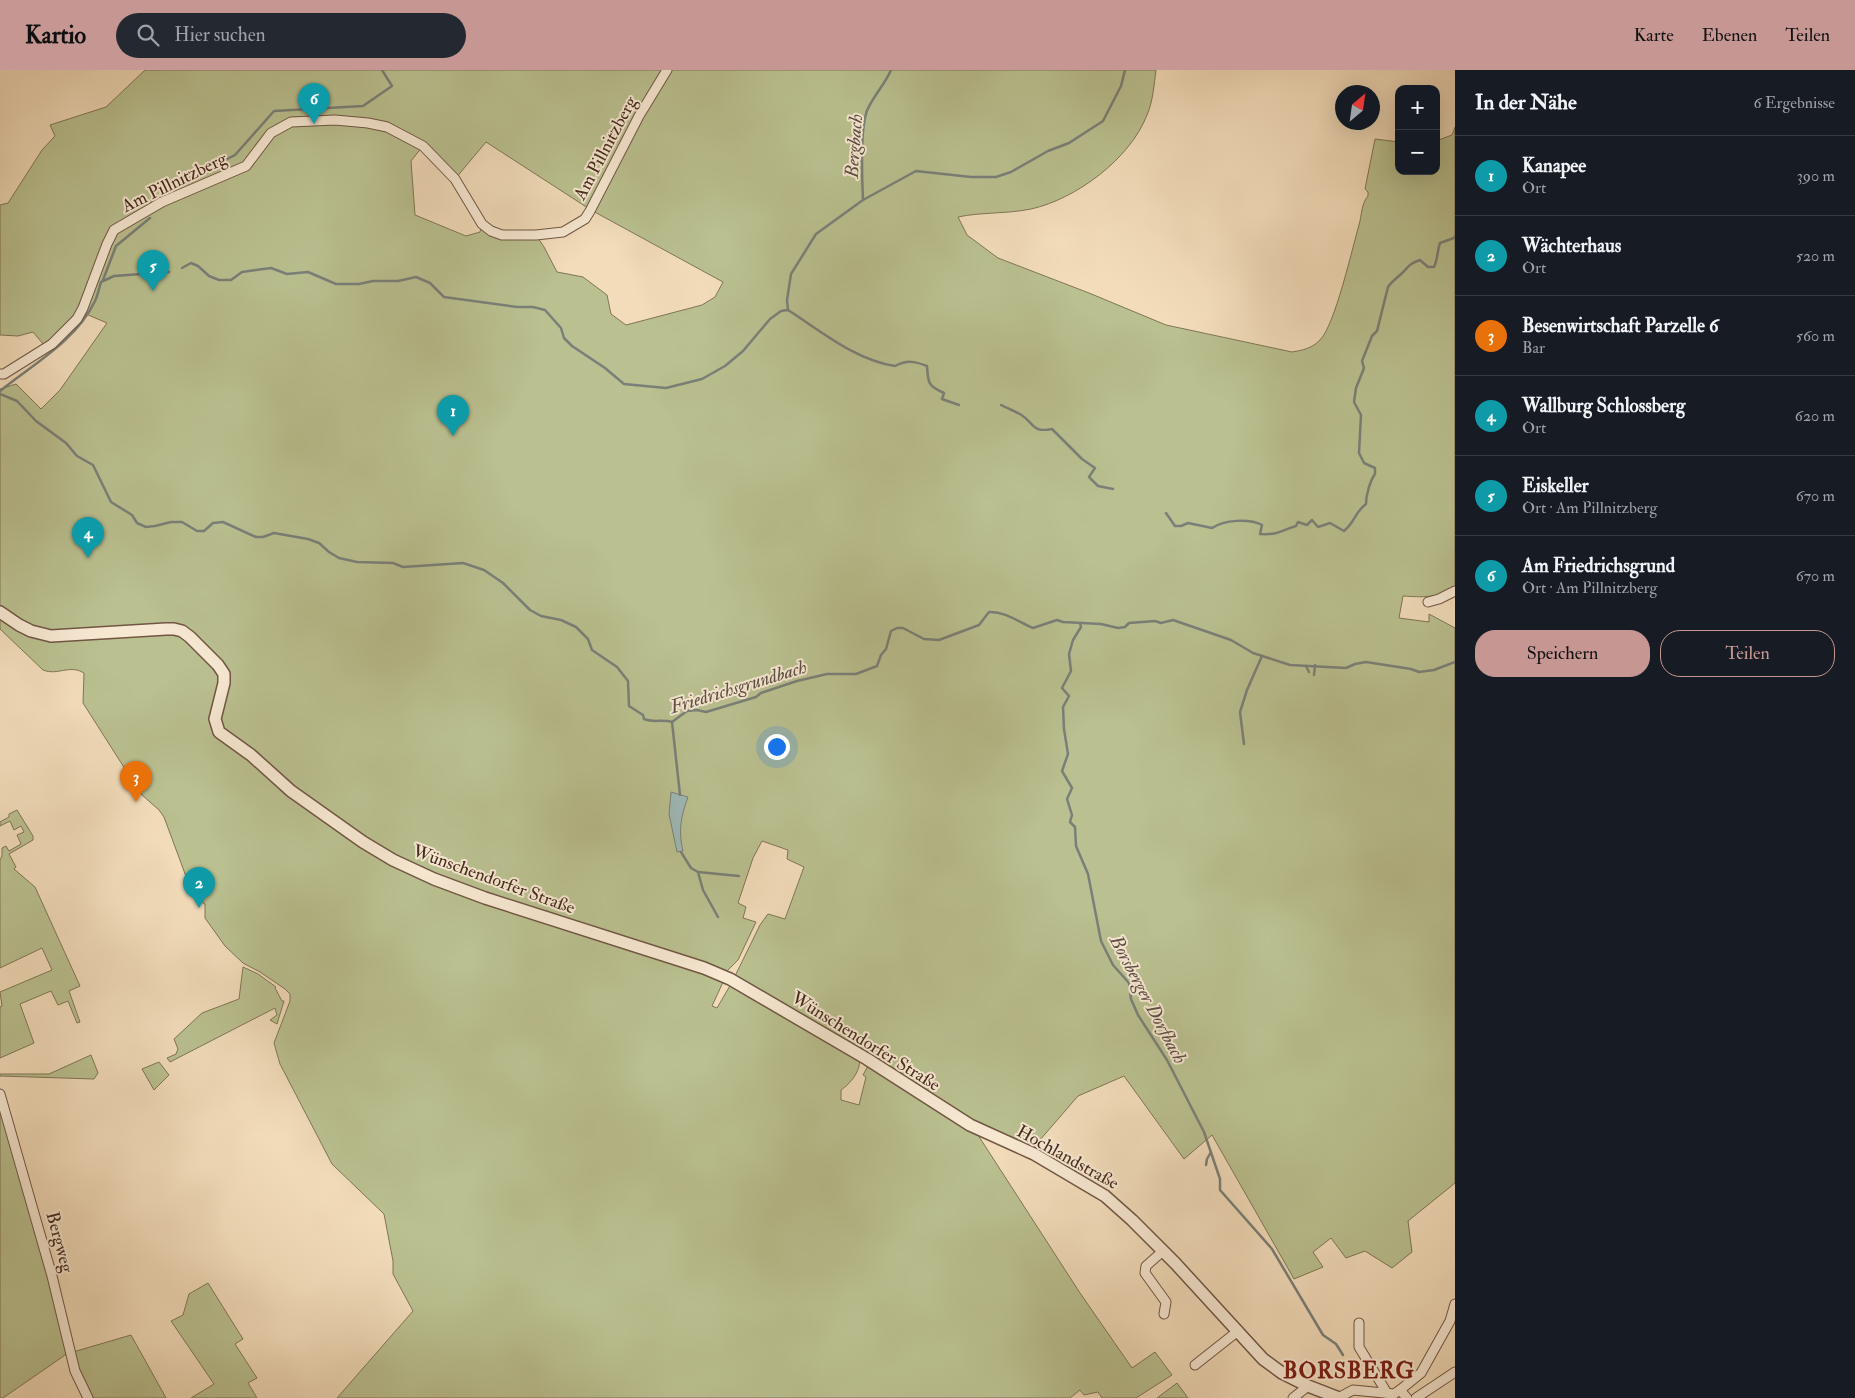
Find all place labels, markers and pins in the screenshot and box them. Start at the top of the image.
pin: 6 [298,83,330,124]
pin: 5 [137,250,169,291]
pin: 1 [437,395,469,436]
pin: 4 [72,517,104,558]
pin: 3 [120,761,152,802]
pin: 2 [183,867,215,908]

